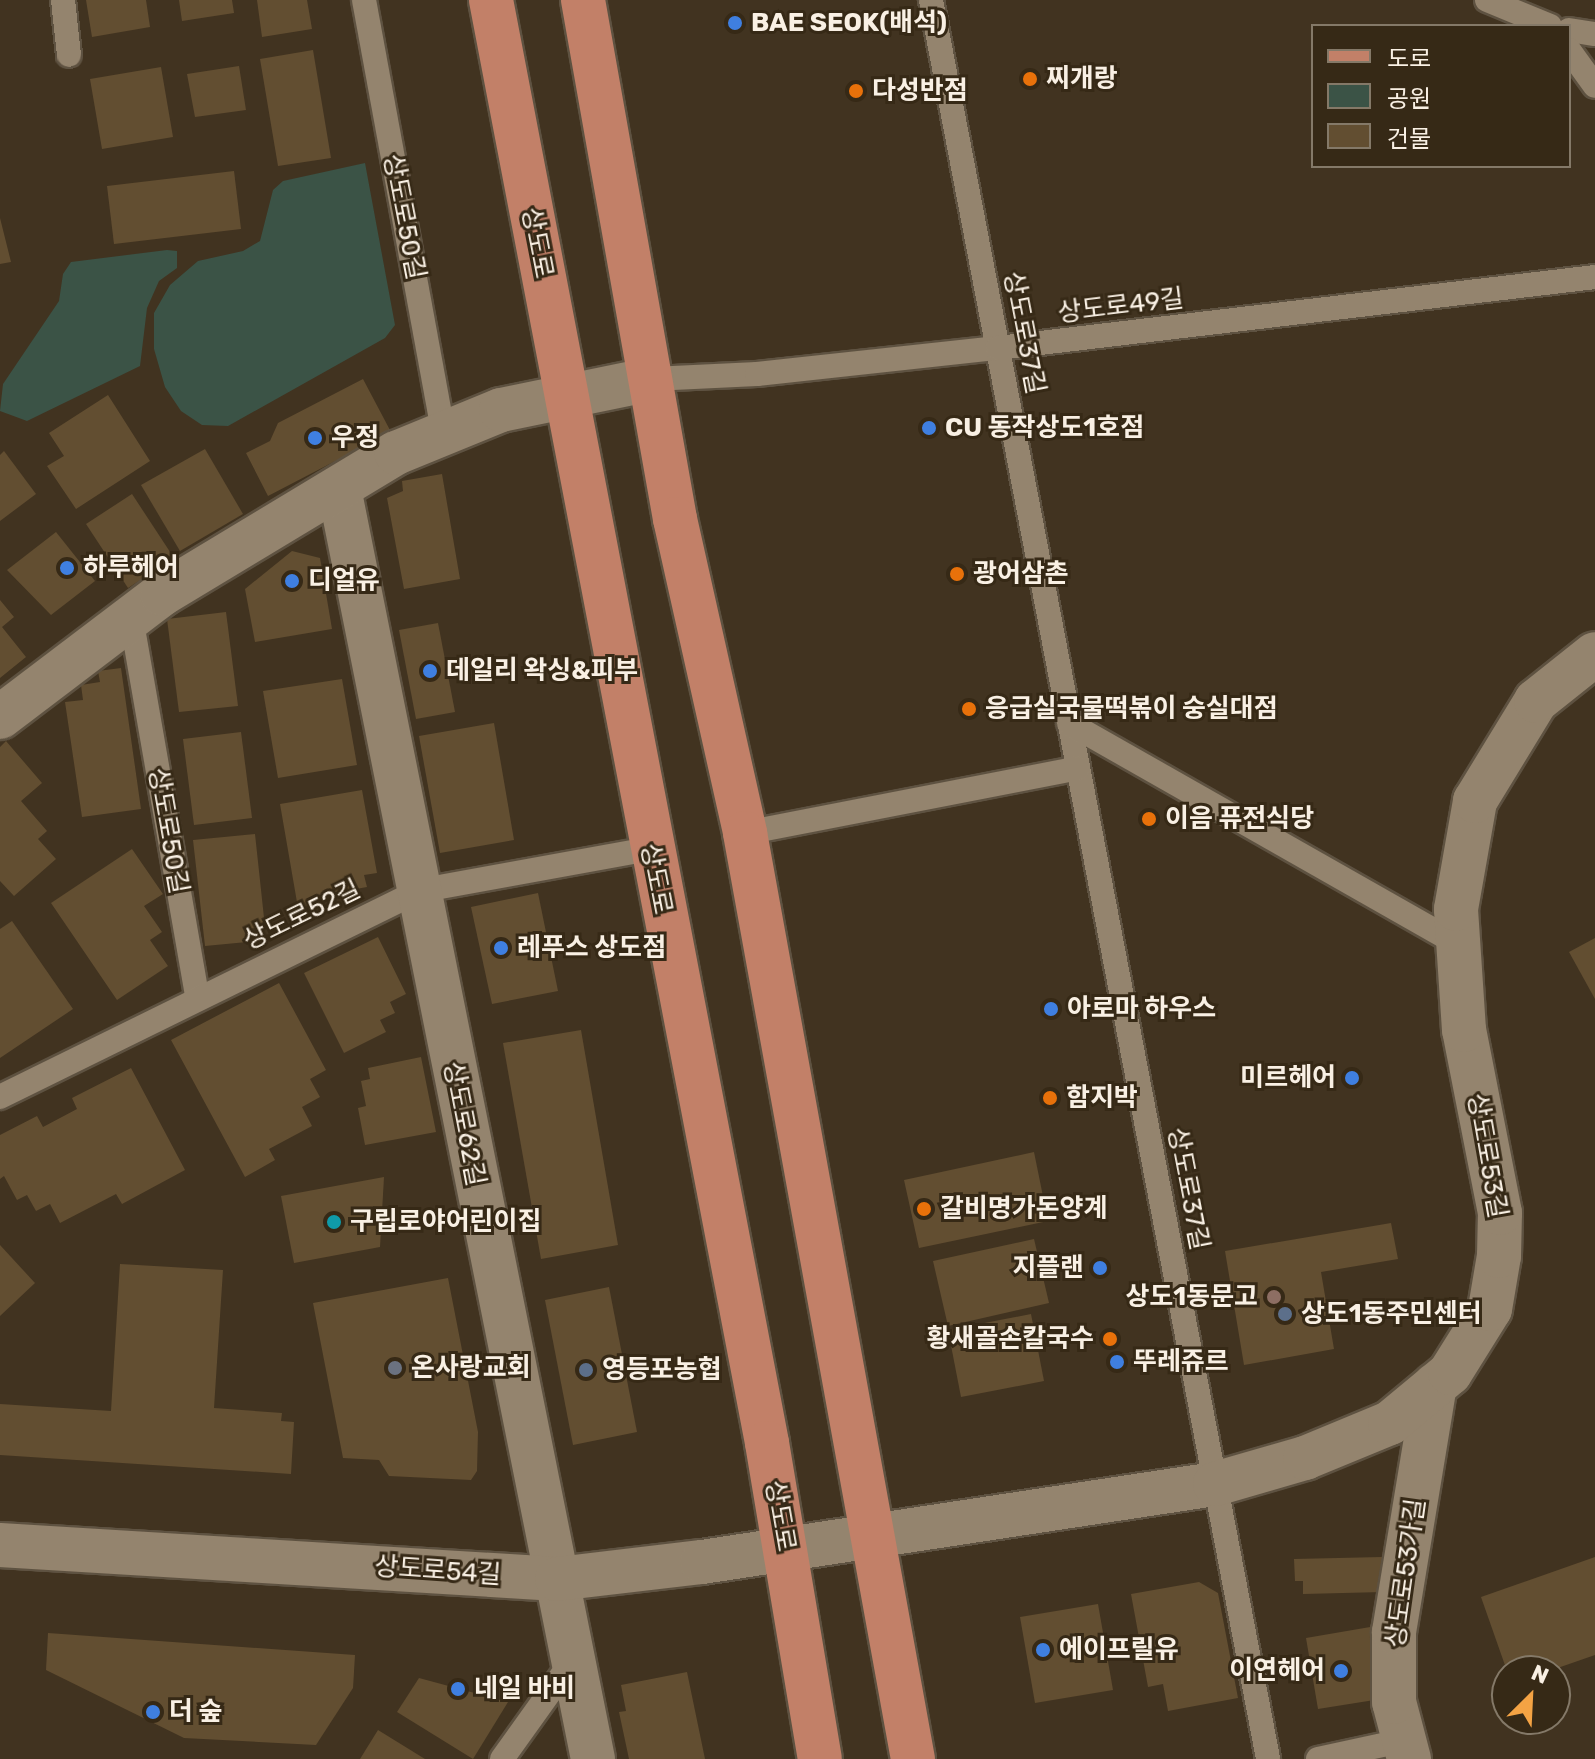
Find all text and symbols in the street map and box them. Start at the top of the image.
place label: BAE SEOK(배석) [751,7,947,39]
marker: BAE SEOK(배석) [726,14,744,32]
legend [1311,24,1571,168]
text: 도로 [1387,45,1431,73]
place label: 찌개랑 [1046,63,1118,95]
marker: 찌개랑 [1021,70,1039,88]
place label: 다성반점 [872,75,968,107]
marker: 다성반점 [847,82,865,100]
text: 공원 [1387,85,1431,113]
text: 건물 [1387,125,1431,153]
street label: 상도로50길 [377,151,431,283]
street label: 상도로 [515,205,559,281]
street label: 상도로37길 [997,269,1051,397]
street label: 상도로49길 [1056,283,1186,329]
place label: CU 동작상도1호점 [945,412,1144,444]
marker: CU 동작상도1호점 [920,419,938,437]
place label: 우정 [331,422,379,454]
marker: 우정 [306,429,324,447]
place label: 하루헤어 [83,552,179,584]
place label: 광어삼촌 [973,558,1069,590]
marker: 하루헤어 [58,559,76,577]
place label: 디얼유 [308,565,380,597]
marker: 광어삼촌 [948,565,966,583]
marker: 디얼유 [283,572,301,590]
place label: 데일리 왁싱&피부 [446,655,638,687]
marker: 데일리 왁싱&피부 [421,662,439,680]
place label: 응급실국물떡볶이 숭실대점 [985,693,1278,725]
marker: 응급실국물떡볶이 숭실대점 [960,700,978,718]
street label: 상도로50길 [142,765,194,897]
place label: 이음 퓨전식당 [1165,803,1314,835]
marker: 이음 퓨전식당 [1140,810,1158,828]
street label: 상도로 [634,841,678,917]
street label: 상도로52길 [238,873,366,957]
place label: 레푸스 상도점 [517,932,666,964]
marker: 레푸스 상도점 [492,939,510,957]
place label: 아로마 하우스 [1067,993,1216,1025]
marker: 아로마 하우스 [1042,1000,1060,1018]
street label: 상도로62길 [437,1059,491,1189]
place label: 미르헤어 [1240,1062,1336,1094]
marker: 미르헤어 [1343,1069,1361,1087]
place label: 함지박 [1066,1082,1138,1114]
marker: 함지박 [1041,1089,1059,1107]
street label: 상도로53길 [1461,1091,1513,1221]
street label: 상도로37길 [1161,1125,1215,1253]
place label: 갈비명가돈양계 [940,1193,1107,1225]
marker: 갈비명가돈양계 [915,1200,933,1218]
place label: 구립로야어린이집 [350,1206,541,1238]
marker: 구립로야어린이집 [325,1213,343,1231]
place label: 지플랜 [1012,1252,1084,1284]
marker: 지플랜 [1091,1259,1109,1277]
place label: 상도1동문고 [1125,1281,1258,1313]
marker: 상도1동문고 [1265,1288,1283,1306]
place label: 상도1동주민센터 [1301,1298,1481,1330]
marker: 상도1동주민센터 [1276,1305,1294,1323]
place label: 황새골손칼국수 [927,1323,1094,1355]
marker: 황새골손칼국수 [1101,1330,1119,1348]
place label: 뚜레쥬르 [1133,1346,1229,1378]
place label: 온사랑교회 [411,1352,531,1384]
marker: 뚜레쥬르 [1108,1353,1126,1371]
place label: 영등포농협 [602,1354,722,1386]
marker: 온사랑교회 [386,1359,404,1377]
marker: 영등포농협 [577,1361,595,1379]
street label: 상도로 [758,1478,802,1554]
street label: 상도로53가길 [1380,1496,1432,1650]
street label: 상도로54길 [373,1551,503,1591]
place label: 에이프릴유 [1059,1634,1179,1666]
marker: 에이프릴유 [1034,1641,1052,1659]
place label: 이연헤어 [1229,1655,1325,1687]
north arrow [1491,1655,1571,1735]
text: N [1527,1659,1553,1690]
marker: 이연헤어 [1332,1662,1350,1680]
place label: 네일 바비 [474,1673,575,1705]
marker: 네일 바비 [449,1680,467,1698]
place label: 더 숲 [169,1696,222,1728]
marker: 더 숲 [144,1703,162,1721]

